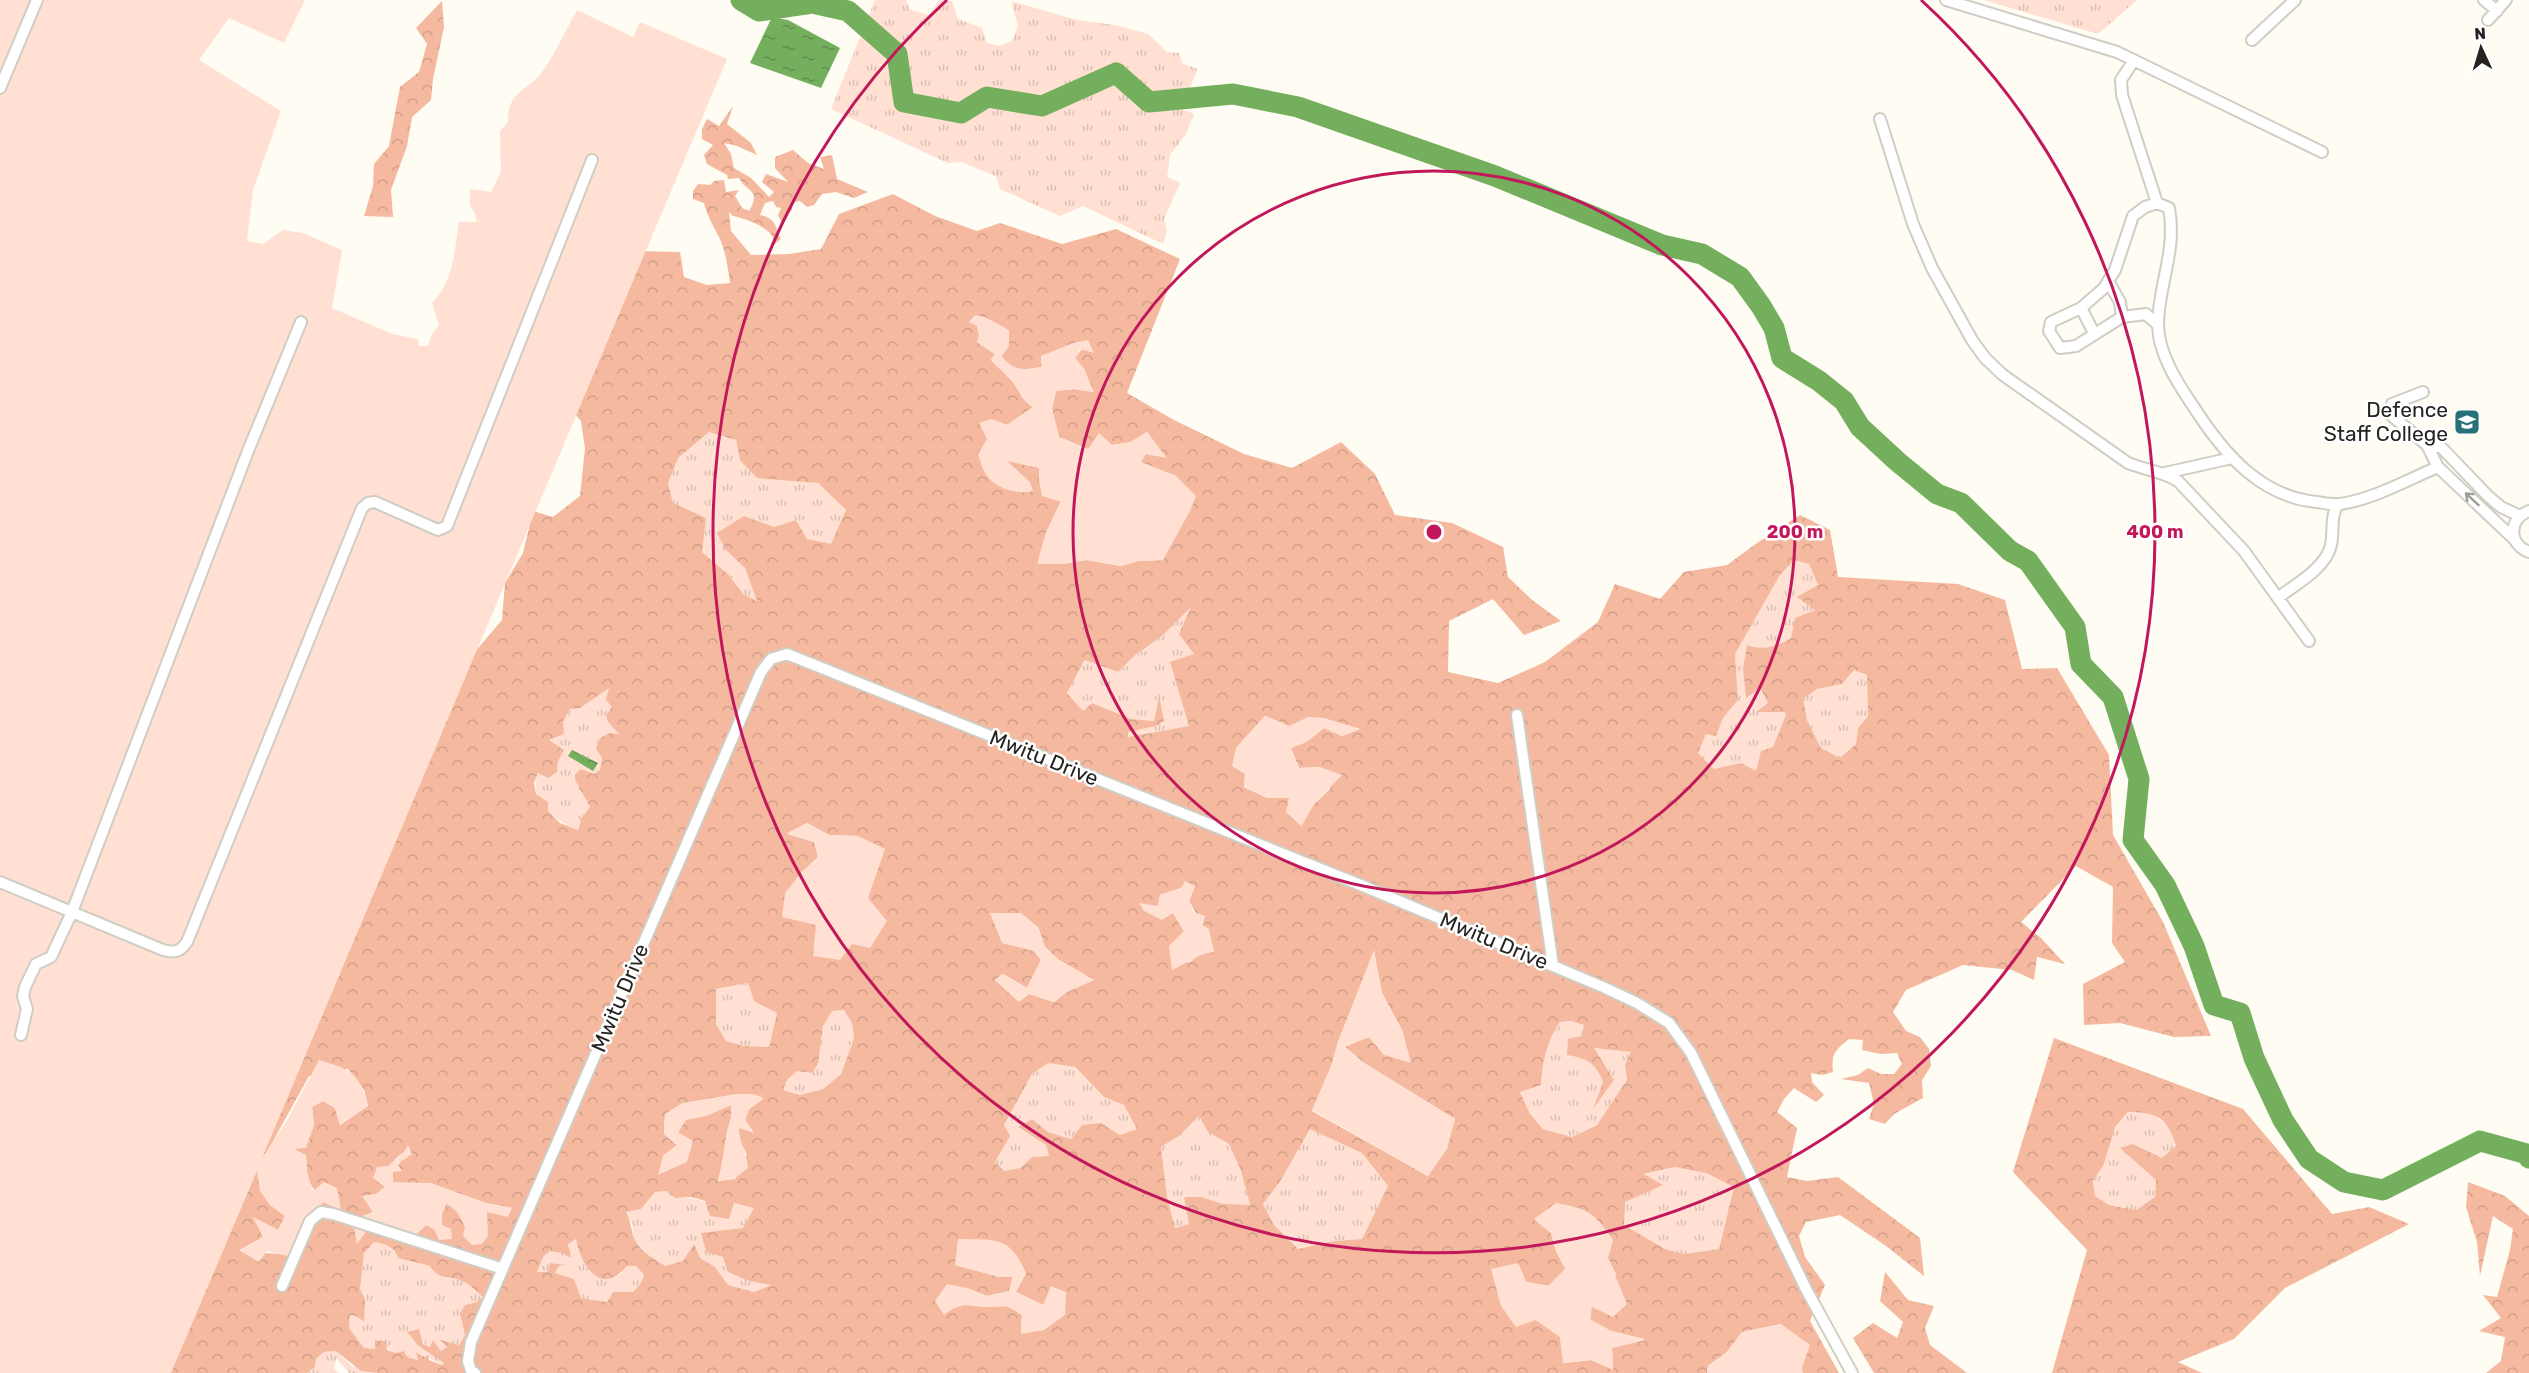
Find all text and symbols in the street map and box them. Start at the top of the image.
north arrow [2451,18,2511,78]
text: N [2474,24,2486,43]
place label: Defence Staff College [2324,397,2448,446]
school or university icon: Defence Staff College [2452,407,2482,437]
one-way arrow [2465,492,2480,506]
text: 200 m [1767,521,1823,543]
text: 400 m [2126,521,2184,543]
centre of rings [1424,522,1444,542]
street label: Mwitu Drive [986,724,1102,791]
street label: Mwitu Drive [1436,907,1552,975]
street label: Mwitu Drive [586,940,654,1056]

